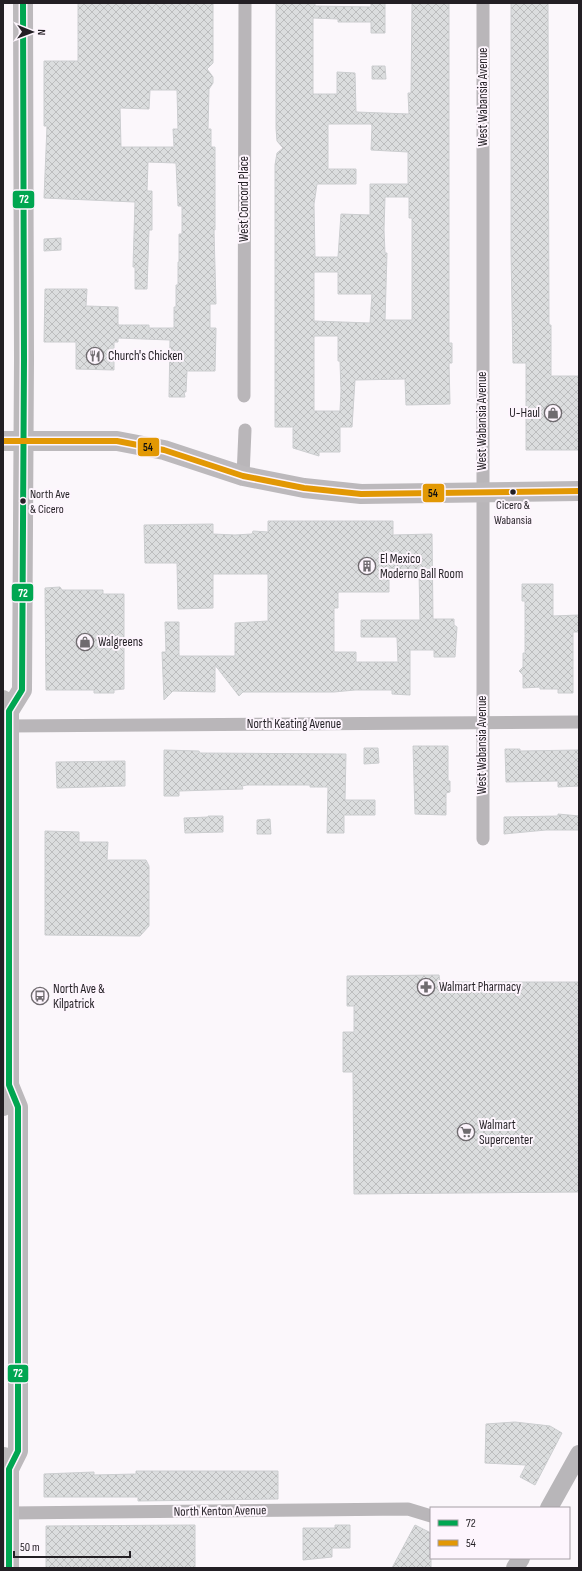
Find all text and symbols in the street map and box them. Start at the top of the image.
north arrow [12,12,52,52]
text: N [35,29,48,35]
street label: West Wabansia Avenue [475,47,491,147]
street label: West Concord Place [236,156,252,242]
line badge: 72 [12,190,35,209]
text: 72 [19,193,29,206]
restaurant icon: Church's Chicken [85,346,105,366]
place label: Church's Chicken [108,348,183,364]
street label: West Wabansia Avenue [474,371,490,471]
shop icon: U-Haul [543,403,563,423]
place label: U-Haul [509,405,540,421]
line badge: 54 [137,437,160,457]
text: 54 [143,441,153,454]
line badge: 54 [422,483,445,503]
place label: North Ave & Cicero [30,487,70,517]
text: 54 [428,487,438,500]
marker: Cicero & Wabansia [508,487,518,497]
marker: North Ave & Cicero [18,496,28,506]
place label: Cicero & Wabansia [494,498,532,528]
place label: El Mexico Moderno Ball Room [380,551,463,582]
building icon: El Mexico Moderno Ball Room [357,556,377,576]
line badge: 72 [11,583,34,602]
text: 72 [18,587,28,600]
shop icon: Walgreens [75,632,95,652]
place label: Walgreens [98,634,143,650]
street label: West Wabansia Avenue [474,695,490,795]
street label: North Keating Avenue [247,716,341,732]
pharmacy icon: Walmart Pharmacy [416,977,436,997]
place label: Walmart Pharmacy [439,979,521,995]
place label: North Ave & Kilpatrick [53,981,105,1012]
bus stop icon: North Ave & Kilpatrick [30,986,50,1006]
place label: Walmart Supercenter [479,1117,533,1148]
supermarket icon: Walmart Supercenter [456,1122,476,1142]
line badge: 72 [7,1364,29,1383]
text: 72 [13,1367,23,1380]
street label: North Kenton Avenue [174,1502,266,1520]
legend [430,1507,570,1559]
text: 72 [466,1516,476,1531]
scale bar [14,1533,130,1559]
text: 54 [466,1536,476,1551]
text: 50 m [20,1540,40,1555]

